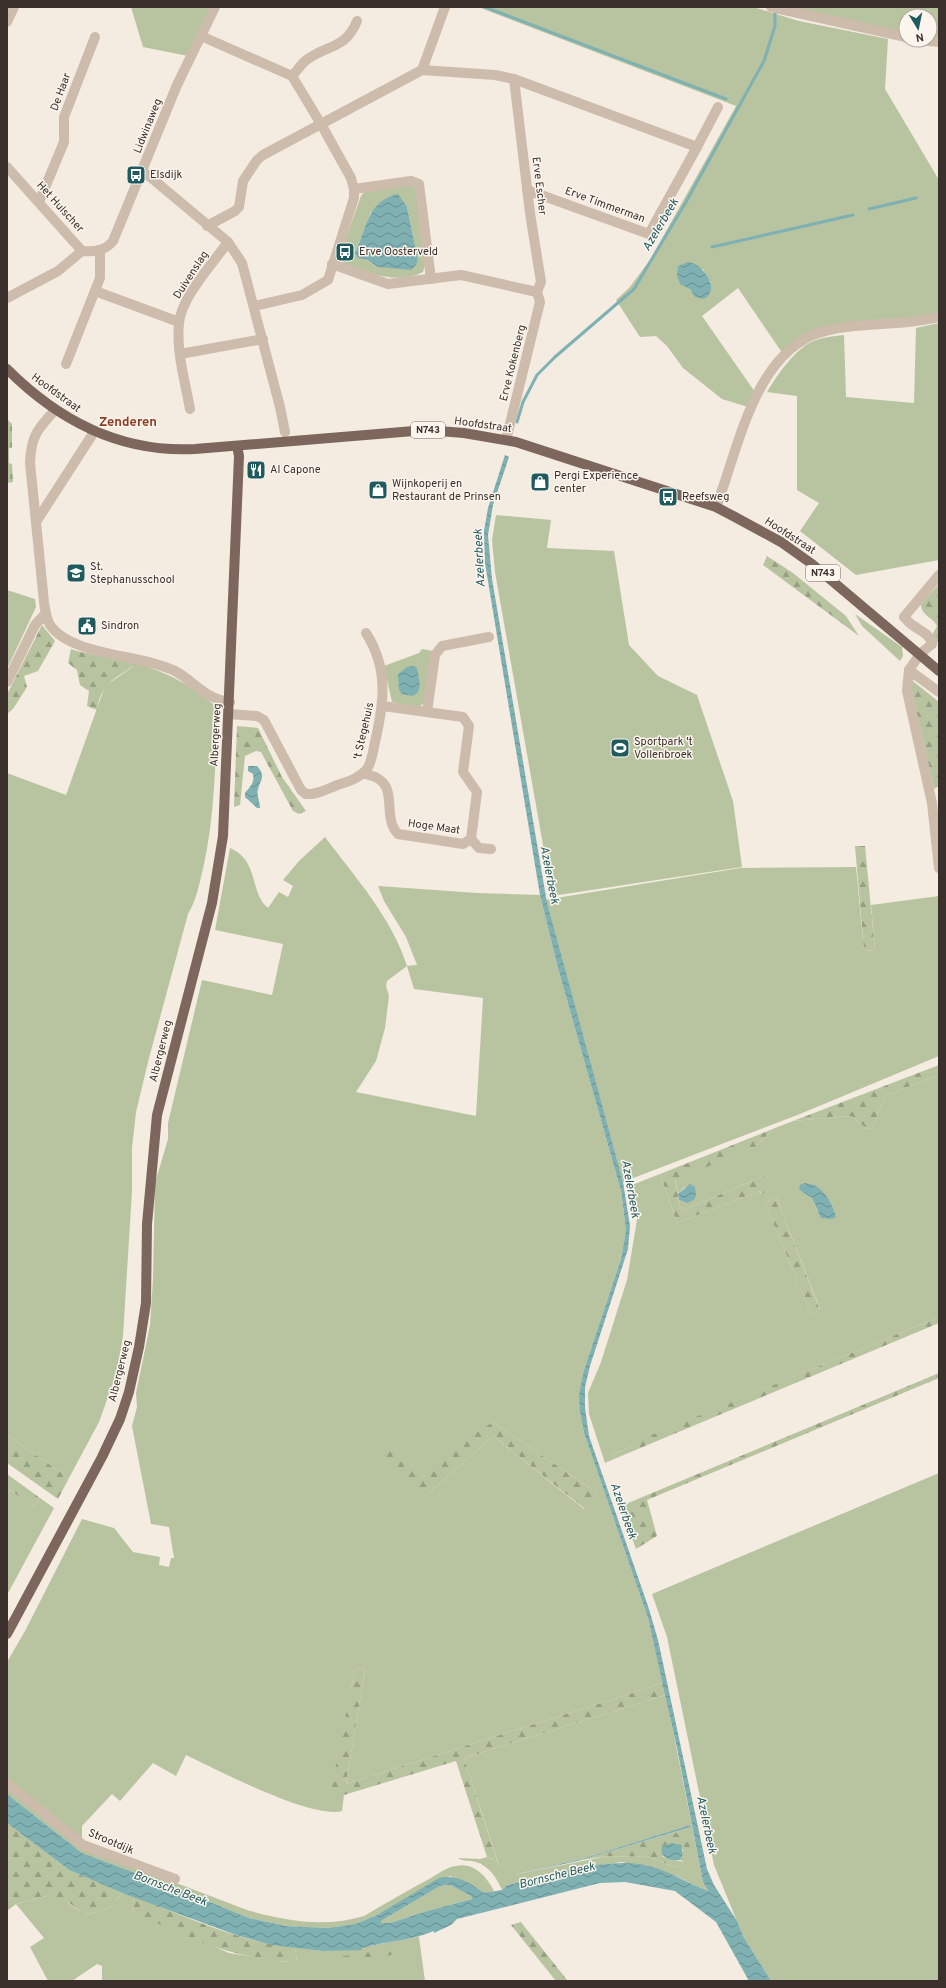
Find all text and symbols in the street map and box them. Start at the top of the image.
north arrow [898,8,938,48]
text: N [914,29,925,44]
street label: De Haar [48,70,75,113]
street label: Lidwinaweg [131,97,165,155]
street label: Erve Escher [528,156,550,217]
bus stop icon: Elsdijk [125,164,147,186]
place label: Elsdijk [150,168,183,182]
street label: Het Hulscher [33,178,87,236]
street label: Erve Timmerman [563,184,647,226]
water label: Azelerbeek [639,195,683,254]
bus stop icon: Erve Oosterveld [334,241,356,263]
place label: Erve Oosterveld [359,245,438,259]
street label: Duivenslag [170,248,212,302]
street label: Erve Kokenberg [497,323,529,403]
street label: Hoofdstraat [28,370,84,416]
street label: Hoofdstraat [453,414,513,436]
district label: Zenderen [99,415,157,431]
road number: N743 [411,422,445,438]
restaurant icon: Al Capone [245,459,267,481]
place label: Al Capone [270,463,321,477]
place label: Pergi Experience center [554,469,638,496]
shop icon: Pergi Experience center [529,471,551,493]
place label: Wijnkoperij en Restaurant de Prinsen [392,477,501,504]
shop icon: Wijnkoperij en Restaurant de Prinsen [367,479,389,501]
bus stop icon: Reefsweg [657,486,679,508]
place label: Reefsweg [682,490,729,504]
street label: Hoofdstraat [762,514,818,558]
water label: Azelerbeek [470,527,490,588]
place label: St. Stephanusschool [90,560,175,587]
school or university icon: St. Stephanusschool [65,562,87,584]
road number: N743 [806,565,840,581]
public building icon: Sindron [76,615,98,637]
place label: Sindron [101,619,139,633]
street label: 't Stegehuis [351,701,377,761]
street label: Albergerweg [207,703,225,767]
place label: Sportpark 't Vollenbroek [634,735,693,762]
sports icon: Sportpark 't Vollenbroek [609,737,631,759]
street label: Hoge Maat [407,816,461,838]
water label: Azelerbeek [536,845,563,906]
street label: Albergerweg [147,1019,175,1083]
water label: Azelerbeek [617,1159,643,1220]
street label: Albergerweg [106,1339,134,1403]
water label: Azelerbeek [606,1481,640,1542]
water label: Azelerbeek [692,1795,720,1856]
street label: Strootdijk [86,1826,136,1858]
water label: Bornsche Beek [517,1859,597,1893]
water label: Bornsche Beek [131,1868,210,1911]

